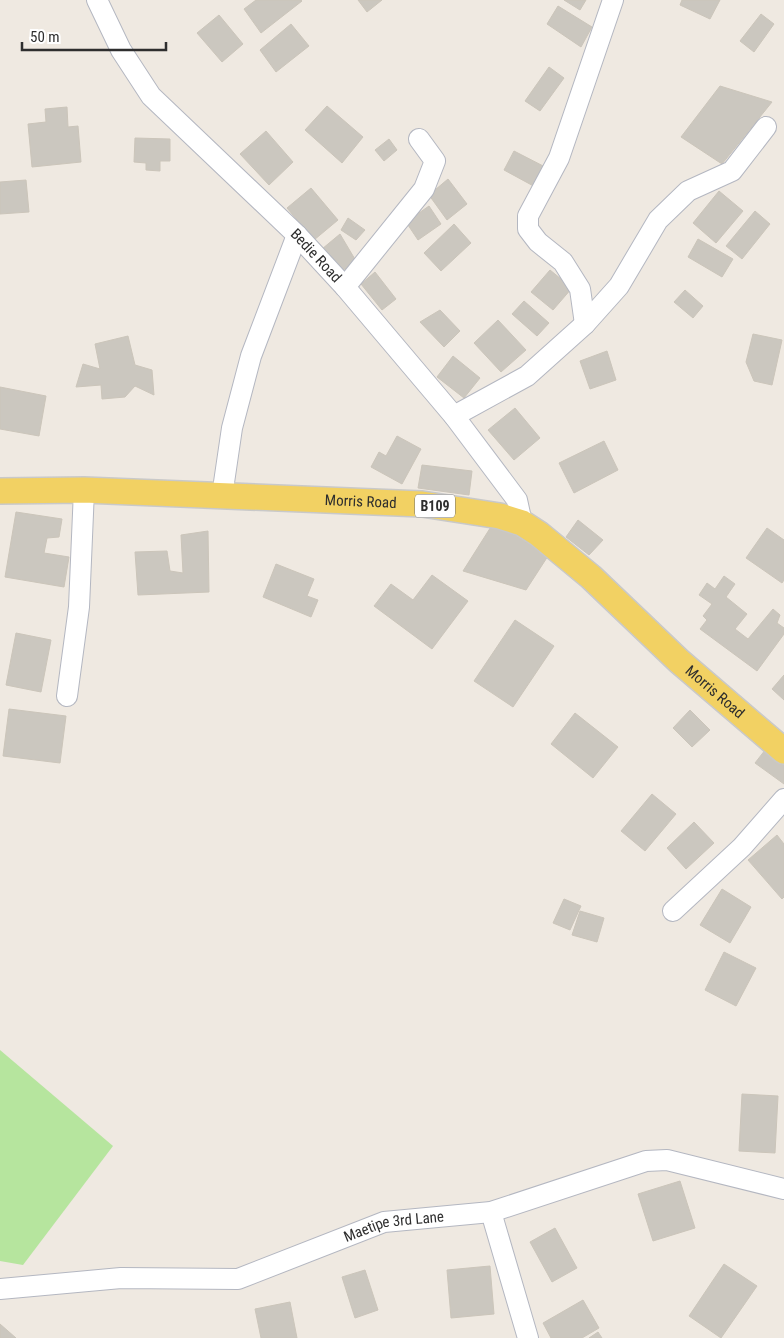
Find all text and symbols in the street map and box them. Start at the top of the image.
scale bar [22,20,166,52]
text: 50 m [30,28,60,46]
street label: Bedie Road [287,225,345,286]
street label: Morris Road [324,491,397,512]
road number: B109 [415,494,455,518]
street label: Morris Road [682,662,748,722]
street label: Maetipe 3rd Lane [341,1207,445,1246]

